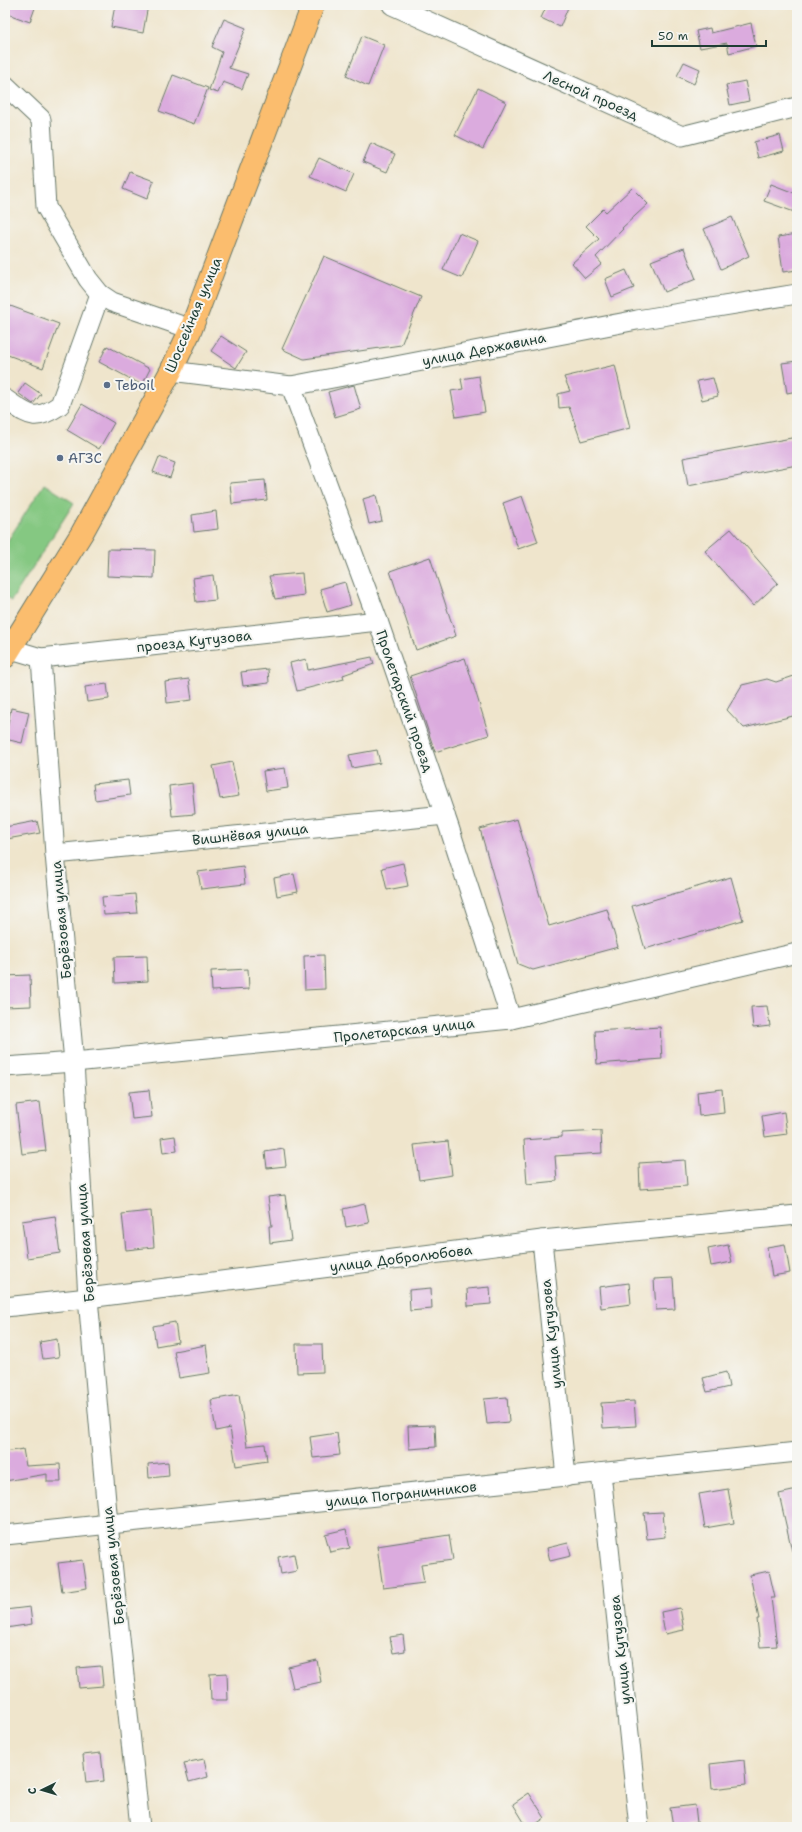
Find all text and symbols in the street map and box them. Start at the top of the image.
scale bar [652,22,766,48]
text: 50 m [658,28,688,44]
street label: Лесной проезд [541,66,641,124]
street label: Шоссейная улица [161,254,226,375]
street label: улица Державина [421,328,548,370]
place label: Teboil [115,376,155,394]
marker: Teboil [102,380,112,390]
place label: АГЗС [68,449,102,467]
marker: АГЗС [55,453,65,463]
street label: проезд Кутузова [136,626,253,656]
street label: Пролетарский проезд [372,628,438,775]
street label: Вишнёвая улица [191,819,309,849]
street label: Берёзовая улица [47,860,75,980]
street label: Пролетарская улица [333,1014,476,1046]
street label: Берёзовая улица [72,1183,98,1303]
street label: улица Добролюбова [329,1240,473,1276]
street label: улица Кутузова [536,1278,566,1390]
street label: улица Пограничников [324,1477,478,1511]
street label: Берёзовая улица [98,1506,128,1626]
street label: улица Кутузова [605,1594,635,1706]
north arrow [22,1770,62,1810]
text: С [25,1787,40,1795]

